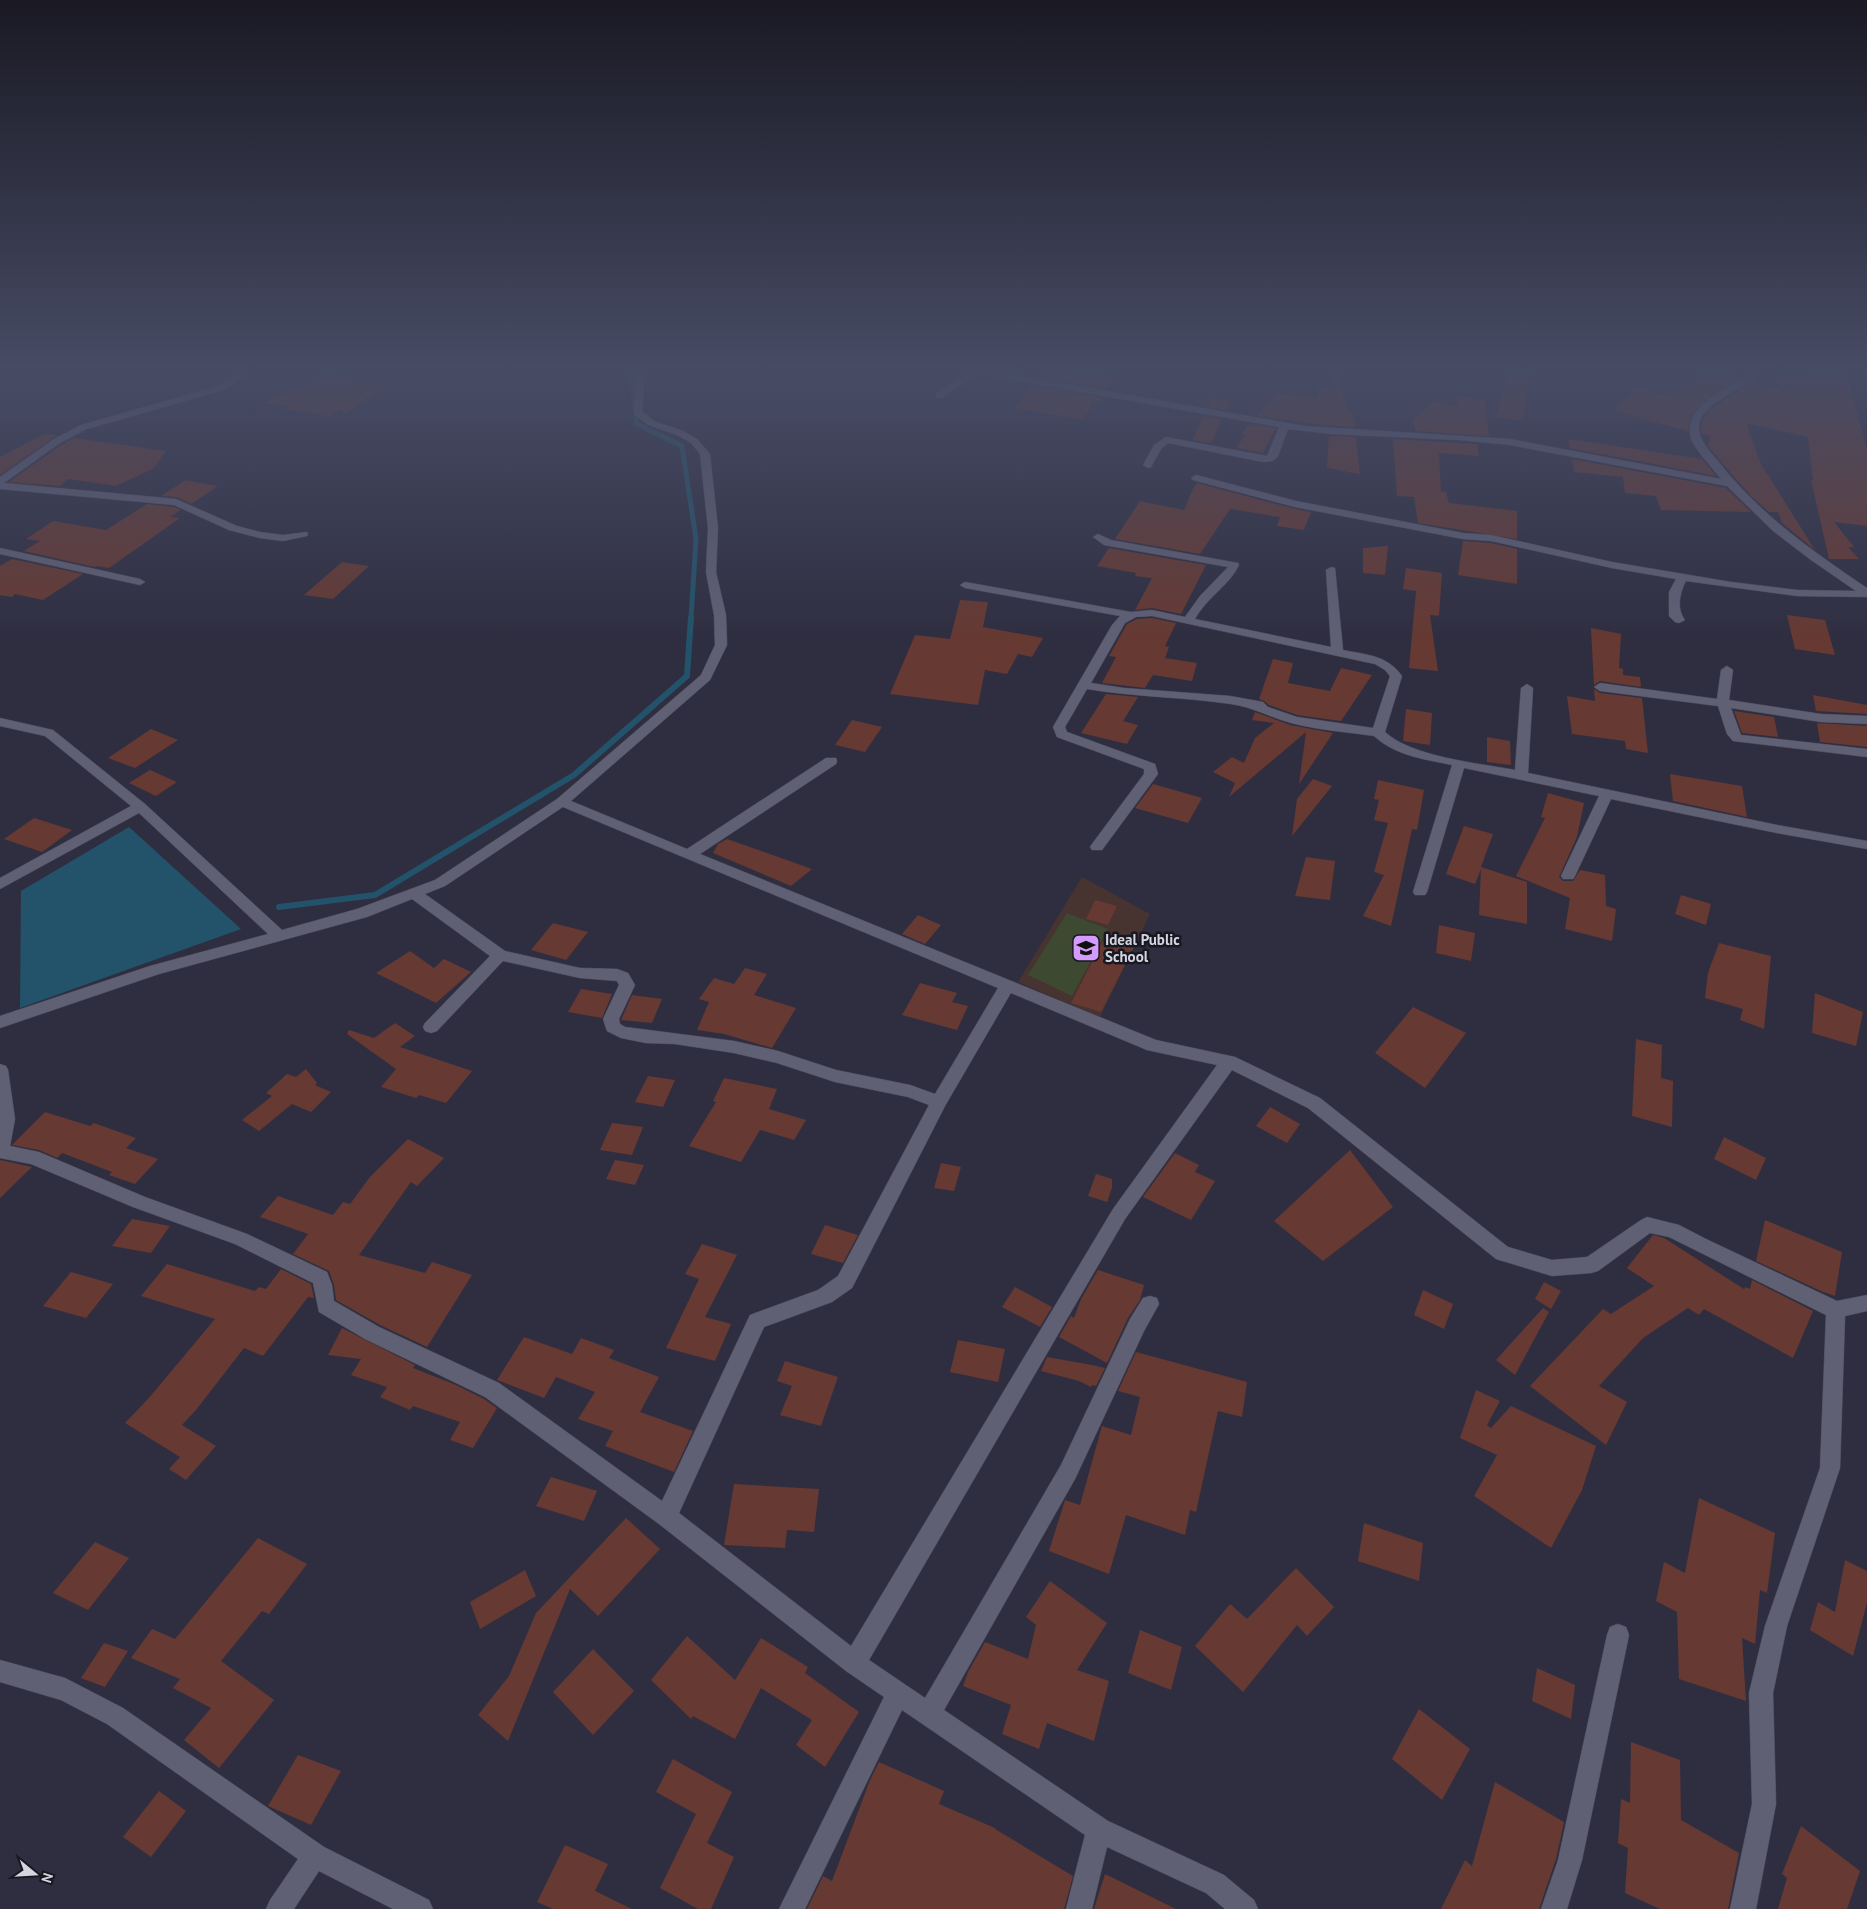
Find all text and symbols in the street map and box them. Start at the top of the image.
place label: Ideal Public School [1105,930,1180,966]
school or university icon: Ideal Public School [1071,933,1101,963]
north arrow [10,1849,60,1899]
text: N [37,1871,57,1885]

